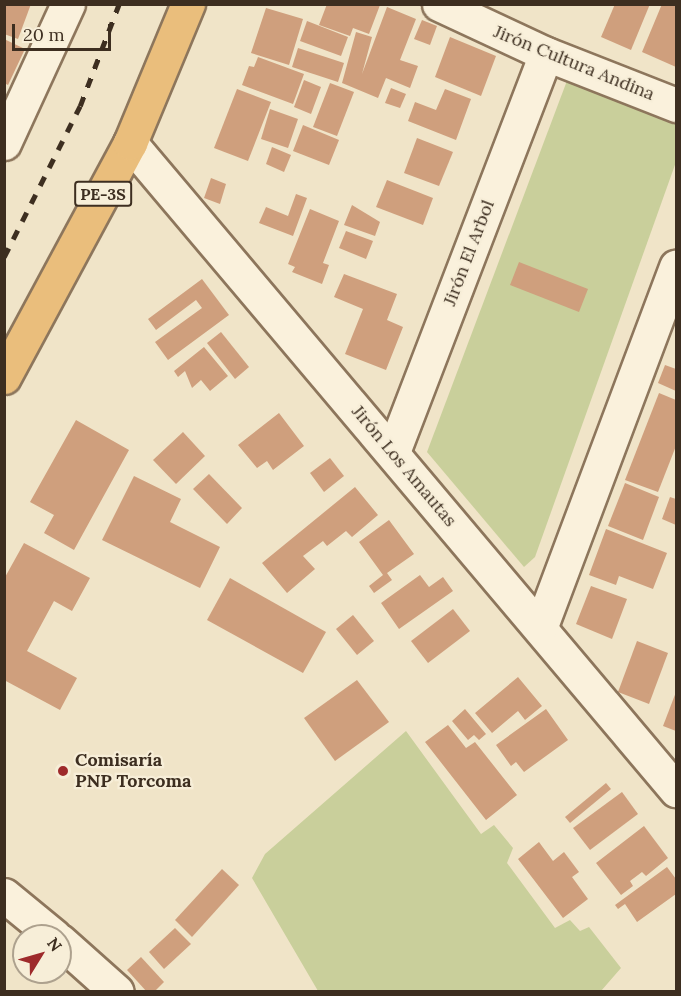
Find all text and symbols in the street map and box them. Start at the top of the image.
scale bar [15,12,114,50]
street label: Jirón Cultura Andina [490,21,658,105]
text: 20 m [23,23,65,46]
road number: PE-3S [73,181,133,207]
street label: Jirón El Arbol [439,197,499,309]
street label: Jirón Los Amautas [347,401,461,531]
place label: Comisaría PNP Torcoma [75,750,192,792]
marker: Comisaría PNP Torcoma [56,764,70,778]
north arrow [12,924,72,984]
text: N [43,933,66,955]

